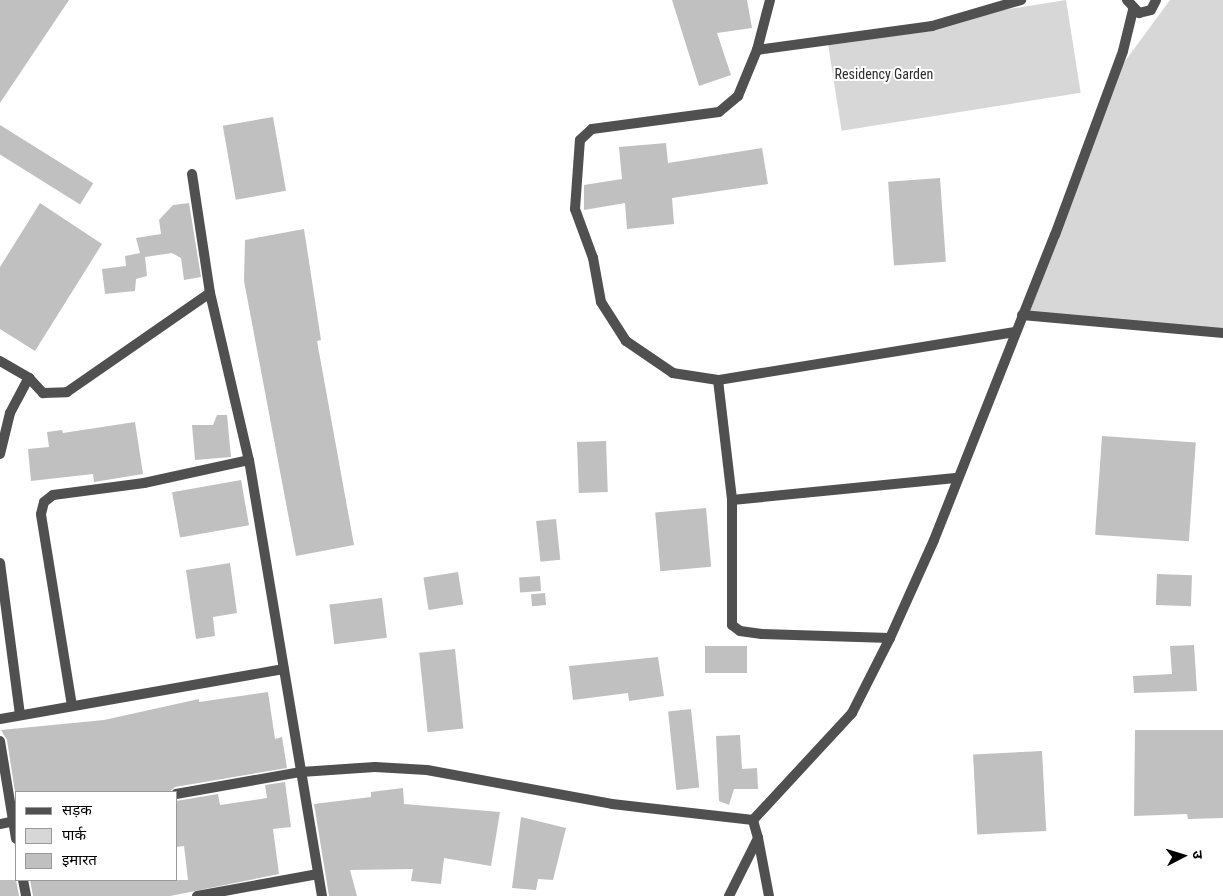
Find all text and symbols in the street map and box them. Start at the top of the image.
park label: Residency Garden [835,66,933,82]
legend [15,791,178,881]
text: सड़क [62,801,92,819]
text: पार्क [62,826,86,844]
north arrow [1158,831,1208,881]
text: उ [1190,850,1206,859]
text: इमारत [62,851,97,869]

